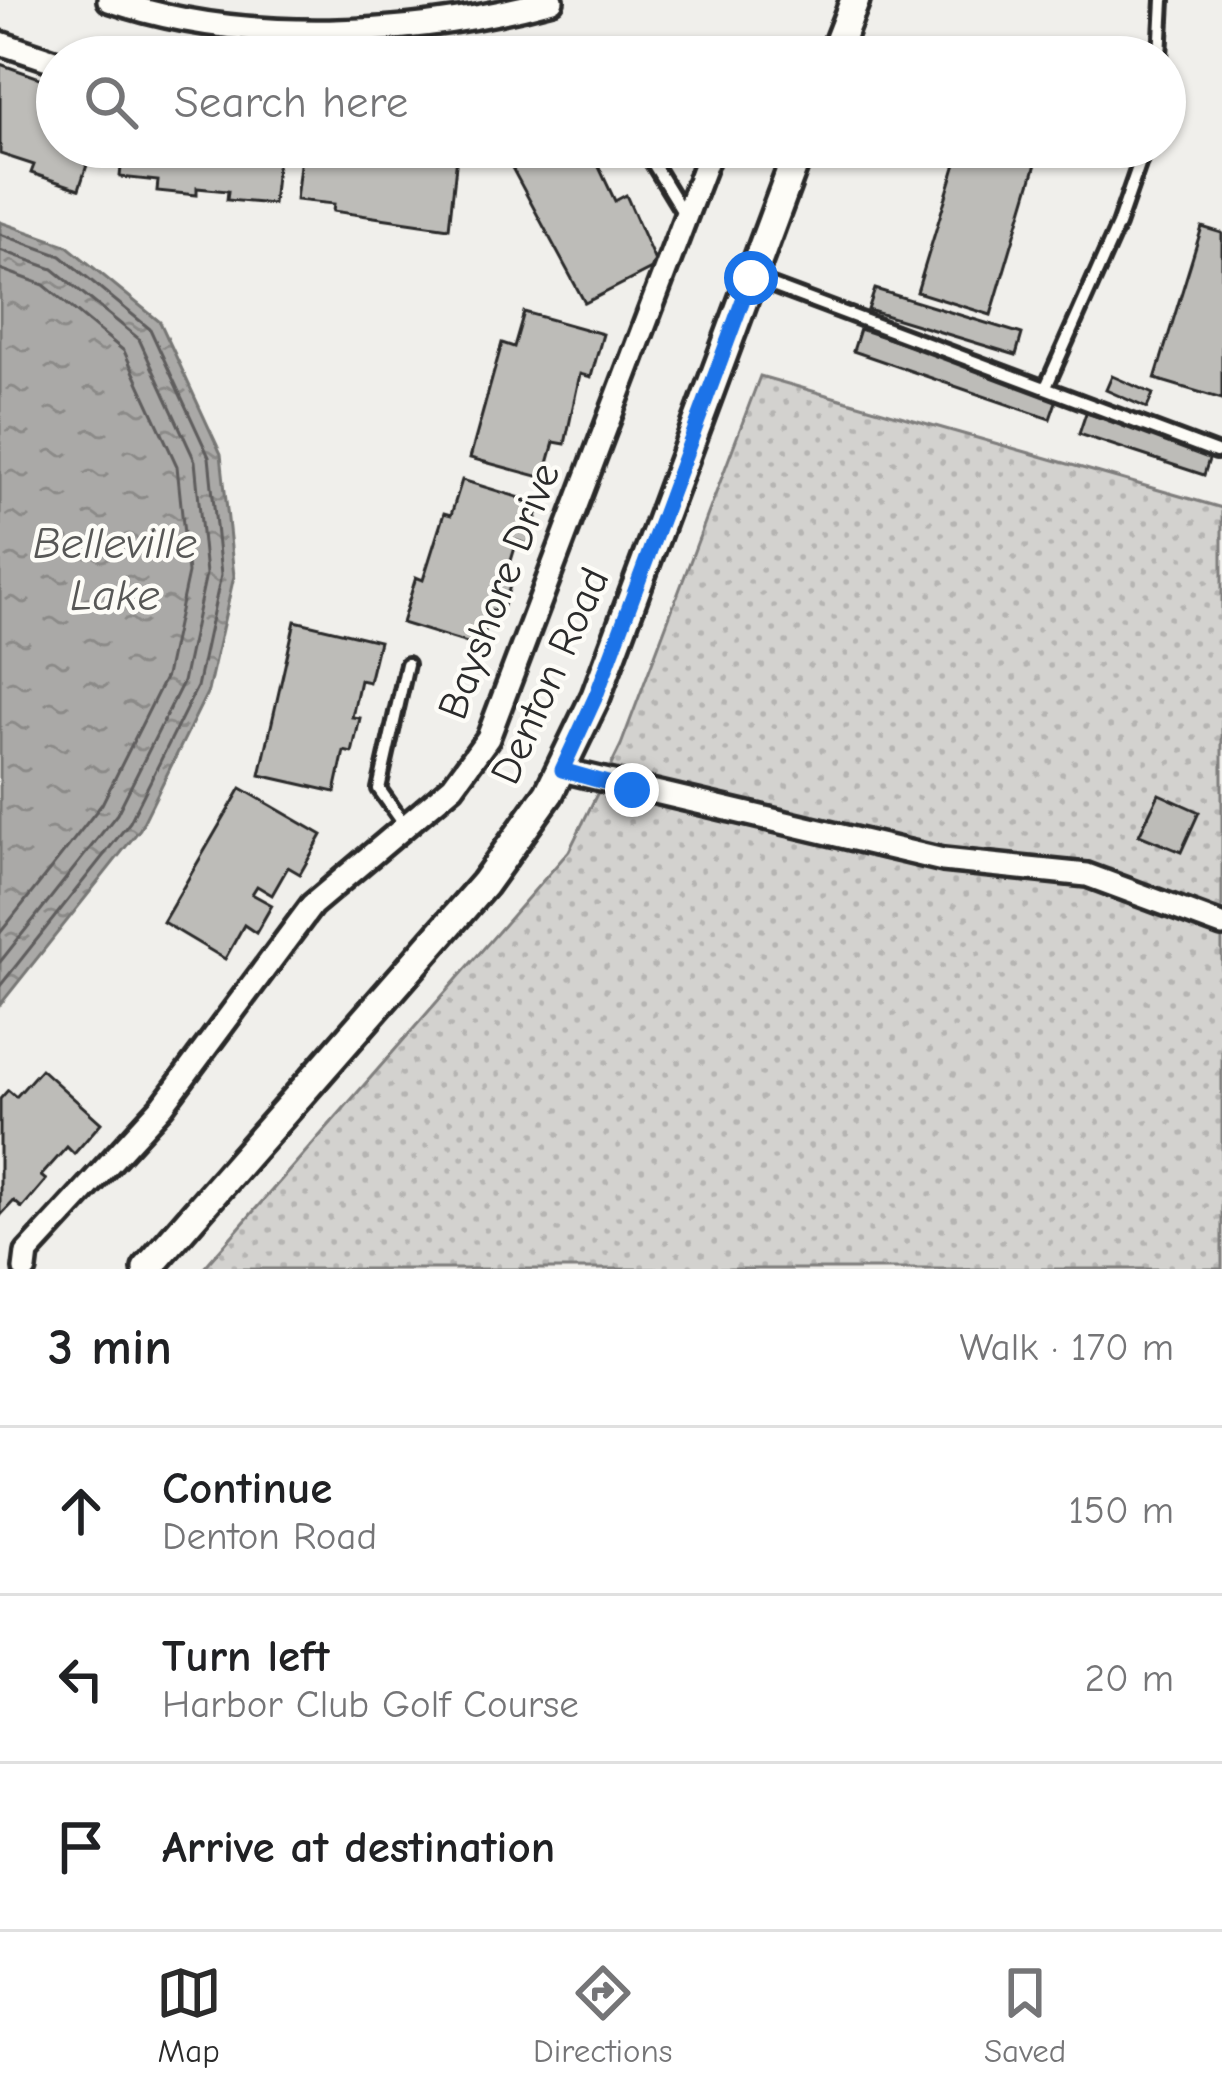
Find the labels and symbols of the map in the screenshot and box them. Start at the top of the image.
route start [724,251,778,305]
street label: Bayshore Drive [428,456,570,726]
water label: Belleville Lake [33,517,197,621]
street label: Denton Road [481,560,619,792]
route end [605,763,659,817]

